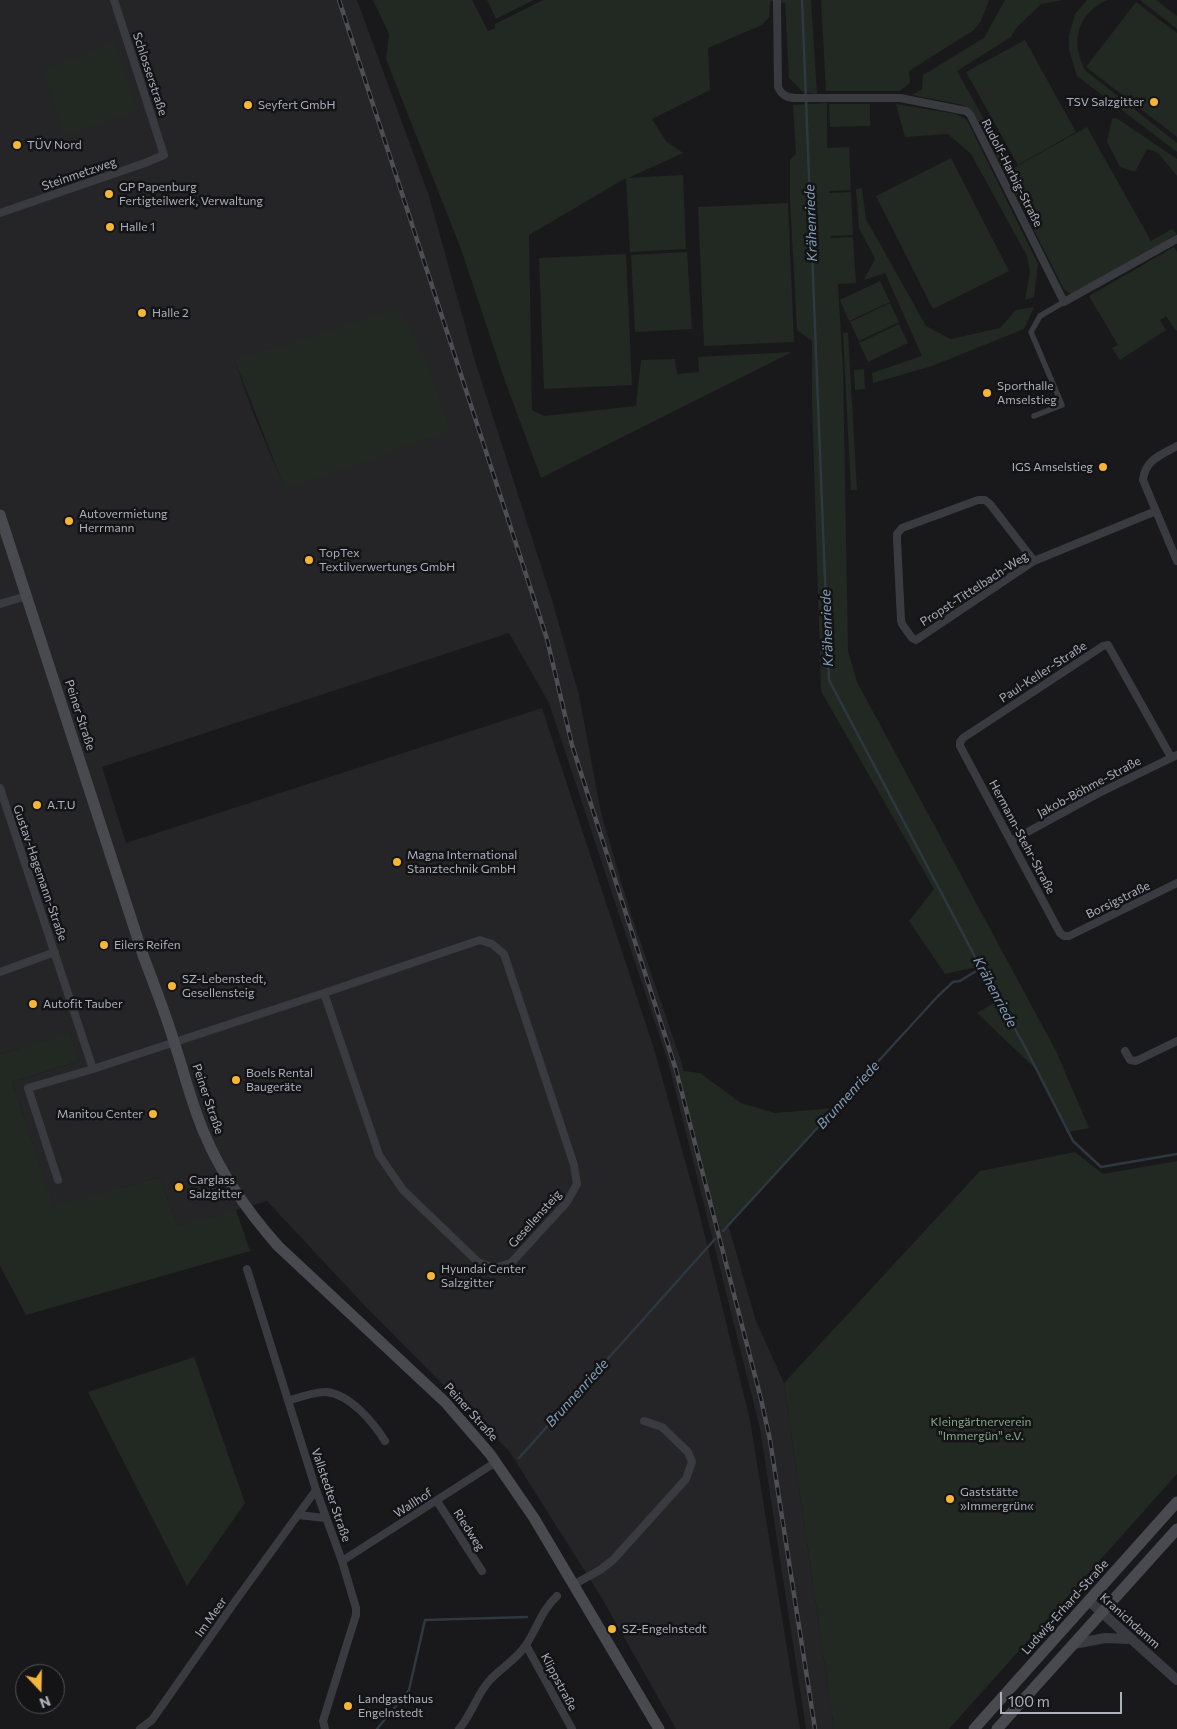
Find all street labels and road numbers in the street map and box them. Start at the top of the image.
street label: Schlosserstraße [130,31,170,117]
street label: Rudolf-Harbig-Straße [978,117,1046,229]
street label: Steinmetzweg [40,155,118,193]
street label: Propst-Tittelbach-Weg [917,549,1031,629]
street label: Paul-Keller-Straße [997,638,1089,706]
street label: Peiner Straße [62,678,98,752]
street label: Jakob-Böhme-Straße [1035,754,1143,820]
street label: Hermann-Stehr-Straße [986,778,1058,896]
street label: Gustav-Hagemann-Straße [10,803,70,943]
street label: Borsigstraße [1084,878,1152,922]
street label: Peiner Straße [189,1062,227,1136]
street label: Gesellensteig [505,1187,565,1251]
street label: Peiner Straße [441,1380,501,1444]
street label: Vallstedter Straße [308,1446,354,1544]
street label: Wallhof [391,1485,435,1521]
street label: Riedweg [450,1507,488,1553]
street label: Ludwig-Erhard-Straße [1019,1557,1111,1657]
street label: Kranichdamm [1097,1590,1163,1652]
street label: Im Meer [192,1594,230,1640]
street label: Klippstraße [538,1651,580,1713]

